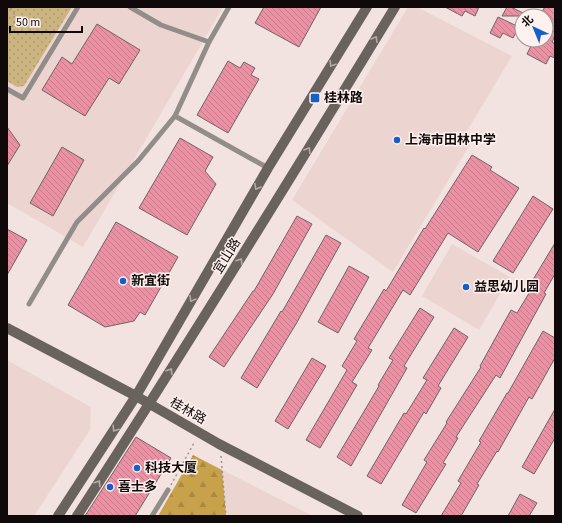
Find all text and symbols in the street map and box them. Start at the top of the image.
scale bar [10,8,82,34]
north arrow [514,8,554,48]
text: 北 [518,12,537,30]
text: 50 m [16,14,40,31]
one-way arrow [371,36,378,43]
one-way arrow [330,60,337,67]
place label: 桂林路 [324,89,363,107]
marker: 桂林路 [309,92,321,104]
place label: 上海市田林中学 [405,131,496,149]
marker: 上海市田林中学 [392,135,402,145]
one-way arrow [303,147,310,154]
one-way arrow [255,183,262,190]
street label: 宜山路 [209,235,245,277]
one-way arrow [235,258,242,265]
place label: 新宜街 [131,272,170,290]
marker: 新宜街 [118,276,128,286]
place label: 益思幼儿园 [474,278,539,296]
marker: 益思幼儿园 [461,282,471,292]
one-way arrow [189,295,196,302]
one-way arrow [166,368,173,375]
street label: 桂林路 [167,393,209,429]
one-way arrow [112,425,119,432]
place label: 科技大厦 [145,459,197,477]
marker: 科技大厦 [132,463,142,473]
place label: 喜士多 [118,478,157,496]
one-way arrow [93,480,101,487]
marker: 喜士多 [105,482,115,492]

